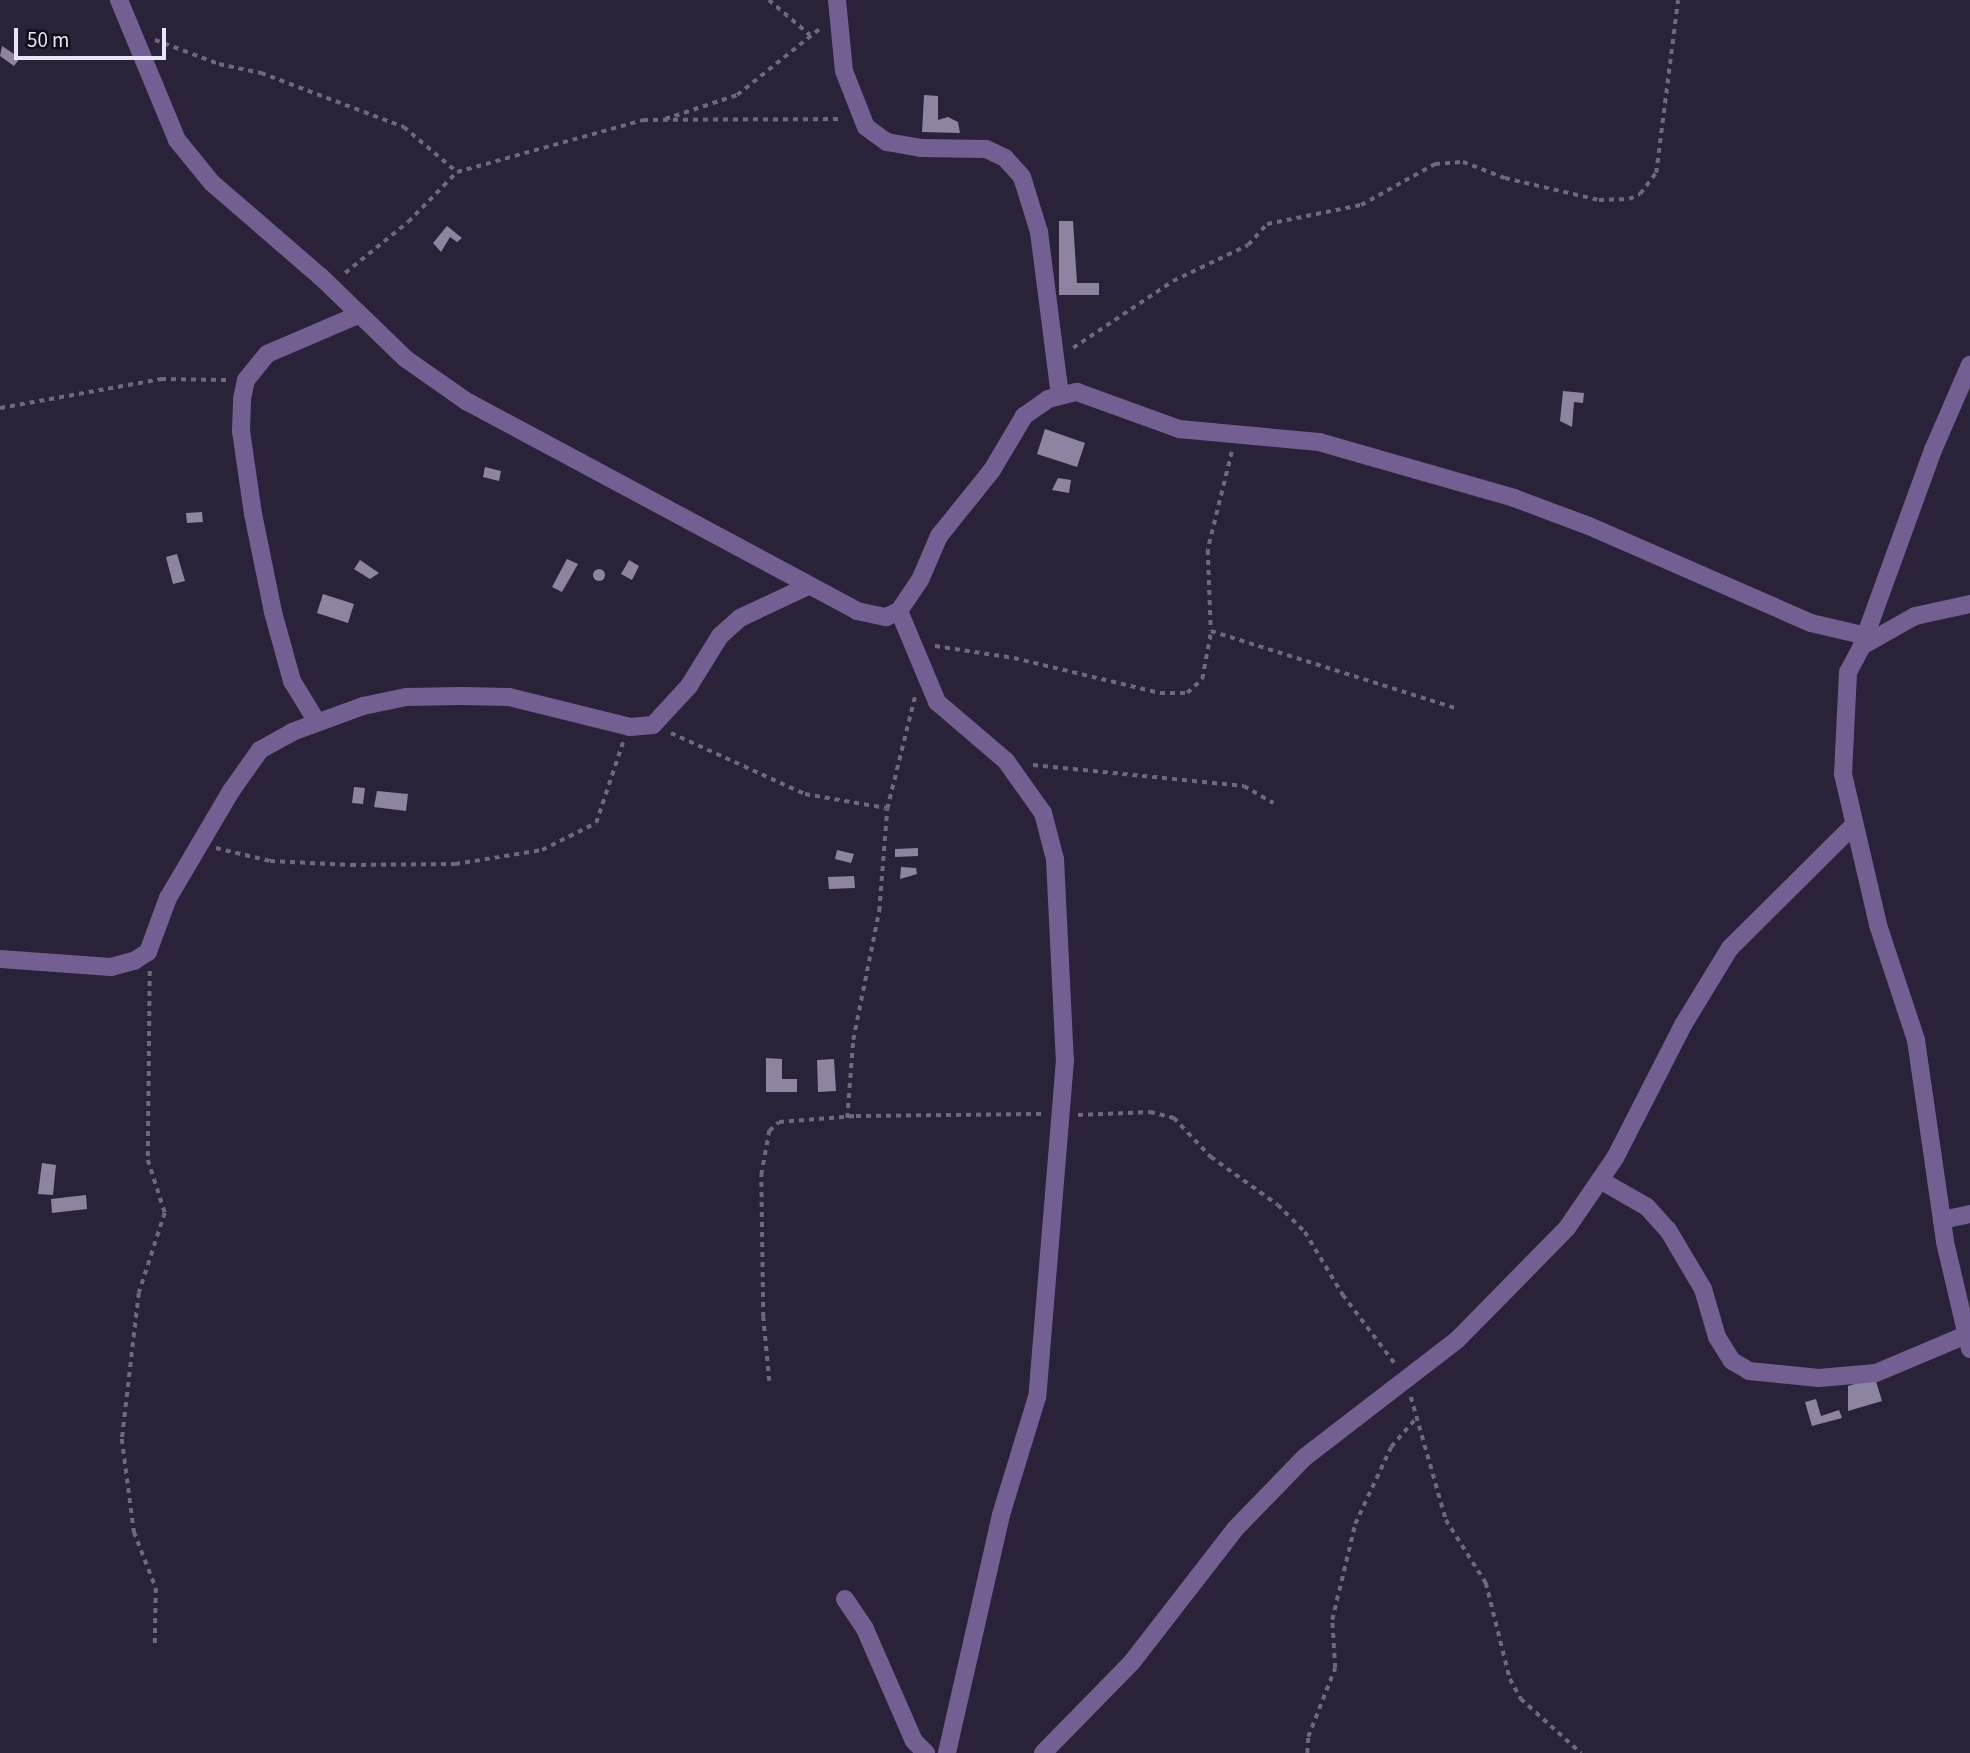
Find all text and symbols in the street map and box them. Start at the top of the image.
scale bar [18,14,170,58]
text: 50 m [27,25,69,55]

